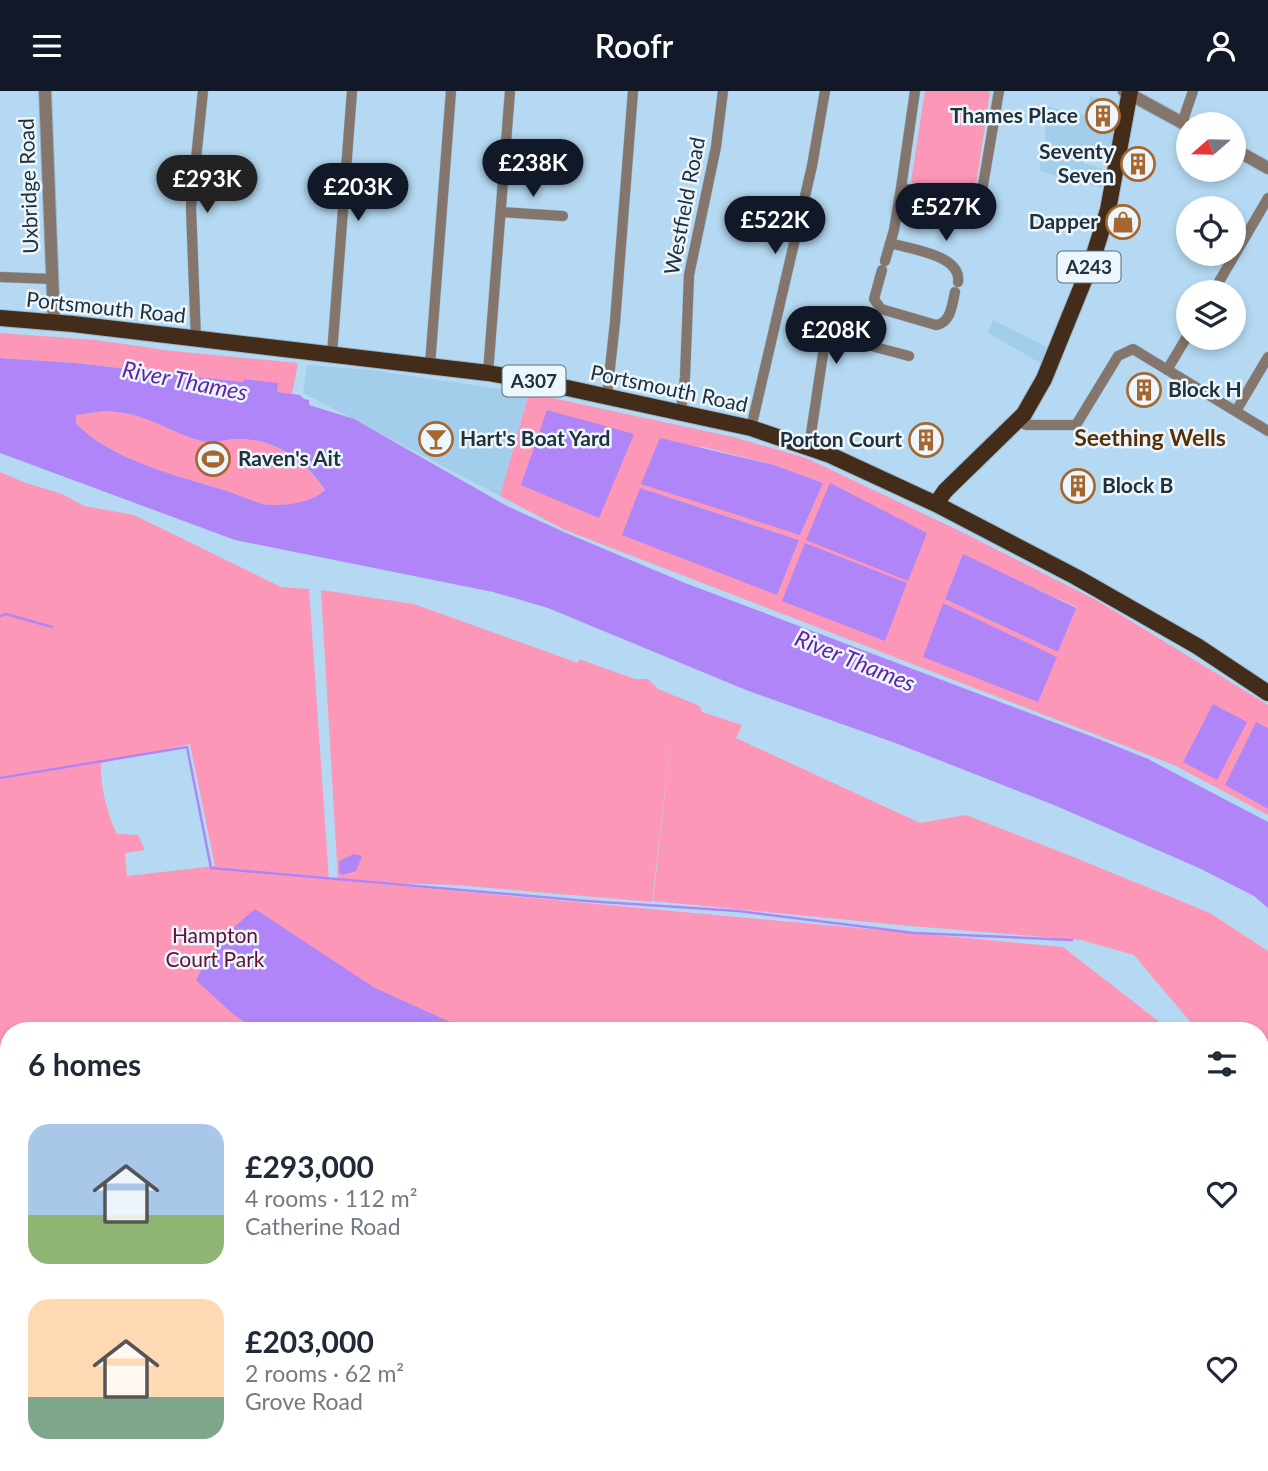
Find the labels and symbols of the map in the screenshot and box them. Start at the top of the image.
building icon: Thames Place [1084,97,1122,135]
place label: Thames Place [950,102,1078,127]
north arrow [1176,112,1246,182]
street label: Uxbridge Road [13,118,42,254]
street label: Westfield Road [658,135,709,277]
place label: Seventy Seven [1039,138,1115,187]
pin: £238K [484,139,582,199]
building icon: Seventy Seven [1119,145,1157,183]
pin: £293K [158,155,256,215]
pin: £203K [309,163,407,223]
pin: £527K [897,183,995,243]
pin: £522K [726,197,824,256]
shop icon: Dapper [1104,203,1142,241]
place label: Dapper [1029,208,1098,233]
road number: A243 [1058,251,1120,283]
street label: Portsmouth Road [25,286,187,327]
pin: £208K [787,307,885,366]
water label: River Thames [120,354,250,406]
street label: Portsmouth Road [588,359,750,416]
road number: A307 [503,365,566,397]
building icon: Block H [1125,371,1163,409]
place label: Block H [1168,376,1242,401]
bar icon: Hart's Boat Yard [417,420,455,458]
building icon: Porton Court [907,421,945,459]
district label: Seething Wells [1074,423,1226,451]
place label: Hart's Boat Yard [460,425,610,450]
place label: Porton Court [780,426,902,451]
sports icon: Raven's Ait [194,440,232,478]
place label: Raven's Ait [238,445,341,470]
building icon: Block B [1059,467,1097,505]
place label: Block B [1102,472,1173,497]
water label: River Thames [791,623,920,697]
park label: Hampton Court Park [165,922,265,971]

